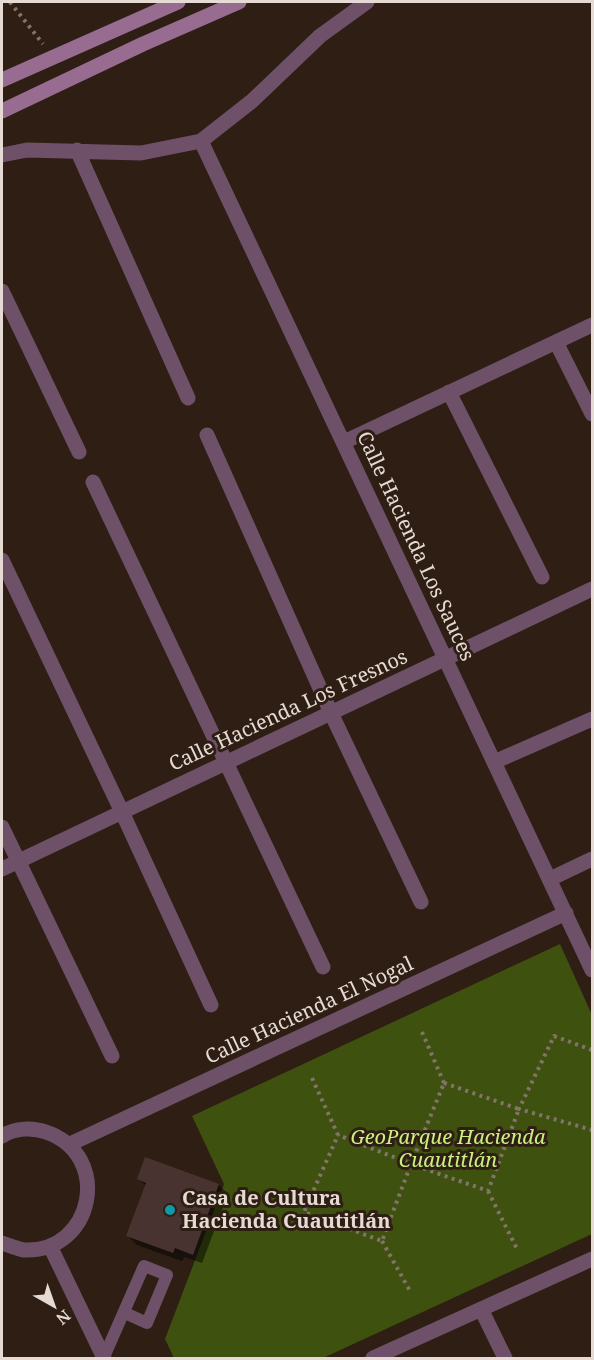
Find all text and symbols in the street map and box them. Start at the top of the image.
street label: Calle Hacienda Los Sauces [351,427,482,665]
street label: Calle Hacienda Los Fresnos [164,642,411,777]
street label: Calle Hacienda El Nogal [200,949,417,1070]
park label: GeoParque Hacienda Cuautitlán [350,1123,546,1173]
place label: Casa de Cultura Hacienda Cuautitlán [182,1184,391,1234]
marker: Casa de Cultura Hacienda Cuautitlán [163,1203,177,1217]
north arrow [24,1276,84,1336]
text: N [51,1305,76,1330]

